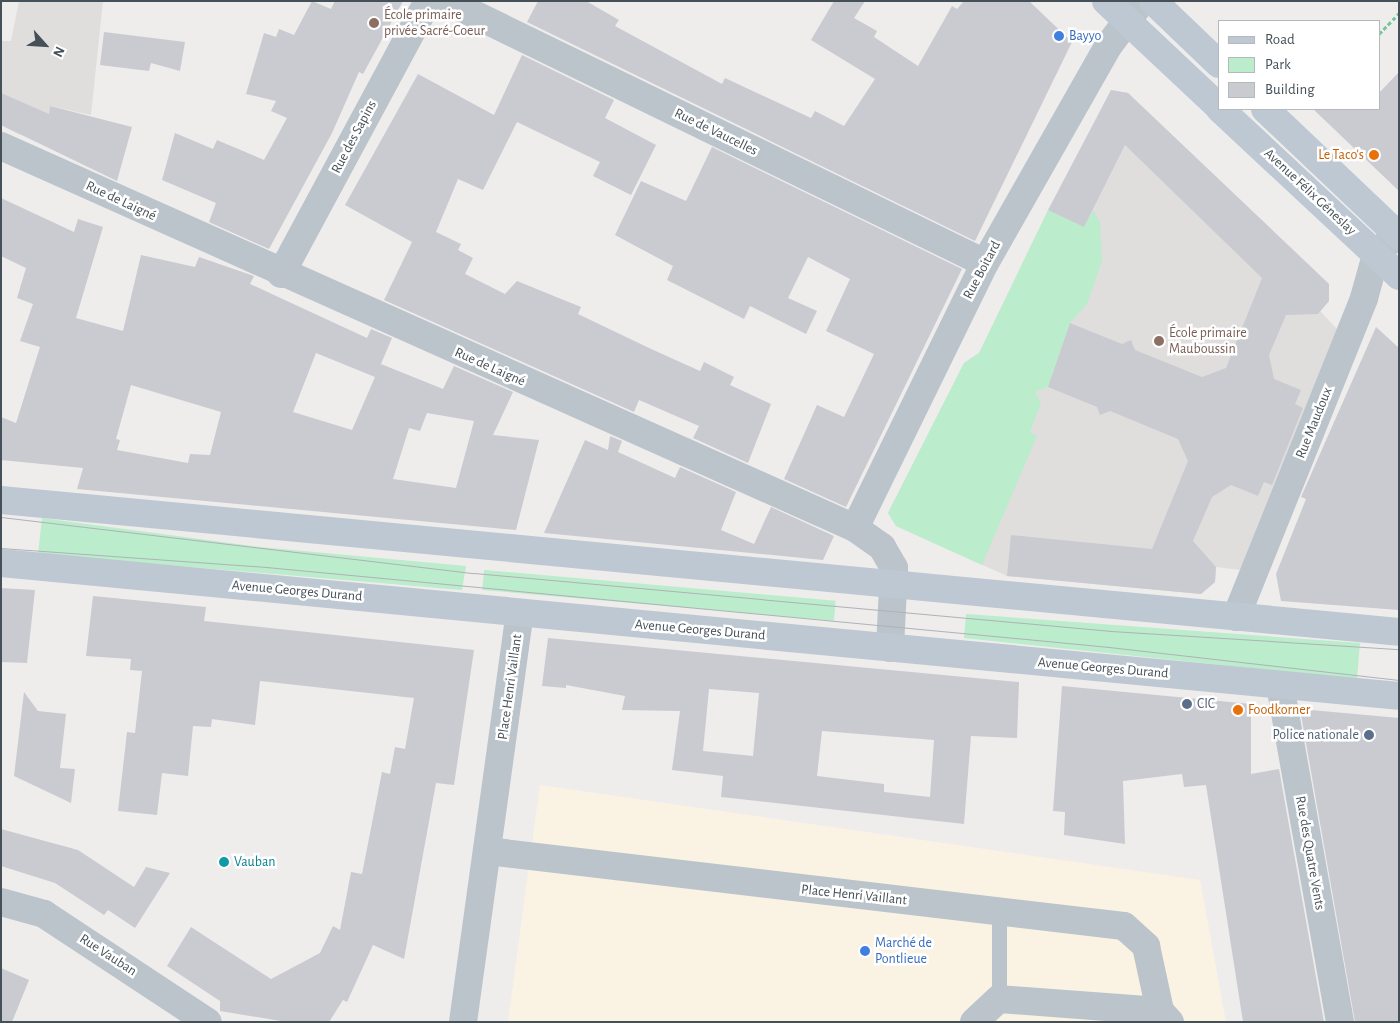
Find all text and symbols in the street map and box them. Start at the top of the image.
place label: École primaire privée Sacré-Coeur [384,7,485,40]
marker: École primaire privée Sacré-Coeur [368,17,380,29]
north arrow [20,20,70,70]
legend [1218,20,1380,110]
place label: Bayyo [1069,28,1101,44]
marker: Bayyo [1053,30,1065,42]
text: Road [1265,32,1295,47]
text: N [50,44,67,59]
text: Park [1265,57,1291,72]
text: Building [1265,82,1315,97]
street label: Rue des Sapins [328,98,380,176]
street label: Rue de Vaucelles [672,105,760,159]
street label: Avenue Félix Géneslay [1261,145,1359,239]
place label: Le Taco's [1318,147,1364,163]
marker: Le Taco's [1368,149,1380,161]
street label: Rue de Laigné [83,177,159,225]
street label: Rue Boitard [960,238,1004,302]
place label: École primaire Mauboussin [1169,325,1247,358]
marker: École primaire Mauboussin [1153,335,1165,347]
street label: Rue de Laigné [452,344,528,390]
street label: Rue Maudoux [1292,385,1336,461]
street label: Avenue Georges Durand [231,577,363,605]
street label: Avenue Georges Durand [634,616,766,644]
street label: Place Henri Vaillant [494,633,526,741]
street label: Avenue Georges Durand [1037,654,1169,682]
place label: CIC [1197,696,1215,712]
marker: CIC [1181,698,1193,710]
place label: Foodkorner [1248,702,1310,718]
marker: Foodkorner [1232,704,1244,716]
place label: Police nationale [1273,727,1359,743]
marker: Police nationale [1363,729,1375,741]
street label: Rue des Quatre Vents [1292,795,1328,911]
place label: Vauban [234,854,275,870]
marker: Vauban [218,856,230,868]
street label: Place Henri Vaillant [800,881,908,909]
street label: Rue Vauban [76,930,140,980]
place label: Marché de Pontlieue [875,935,932,968]
marker: Marché de Pontlieue [859,945,871,957]

